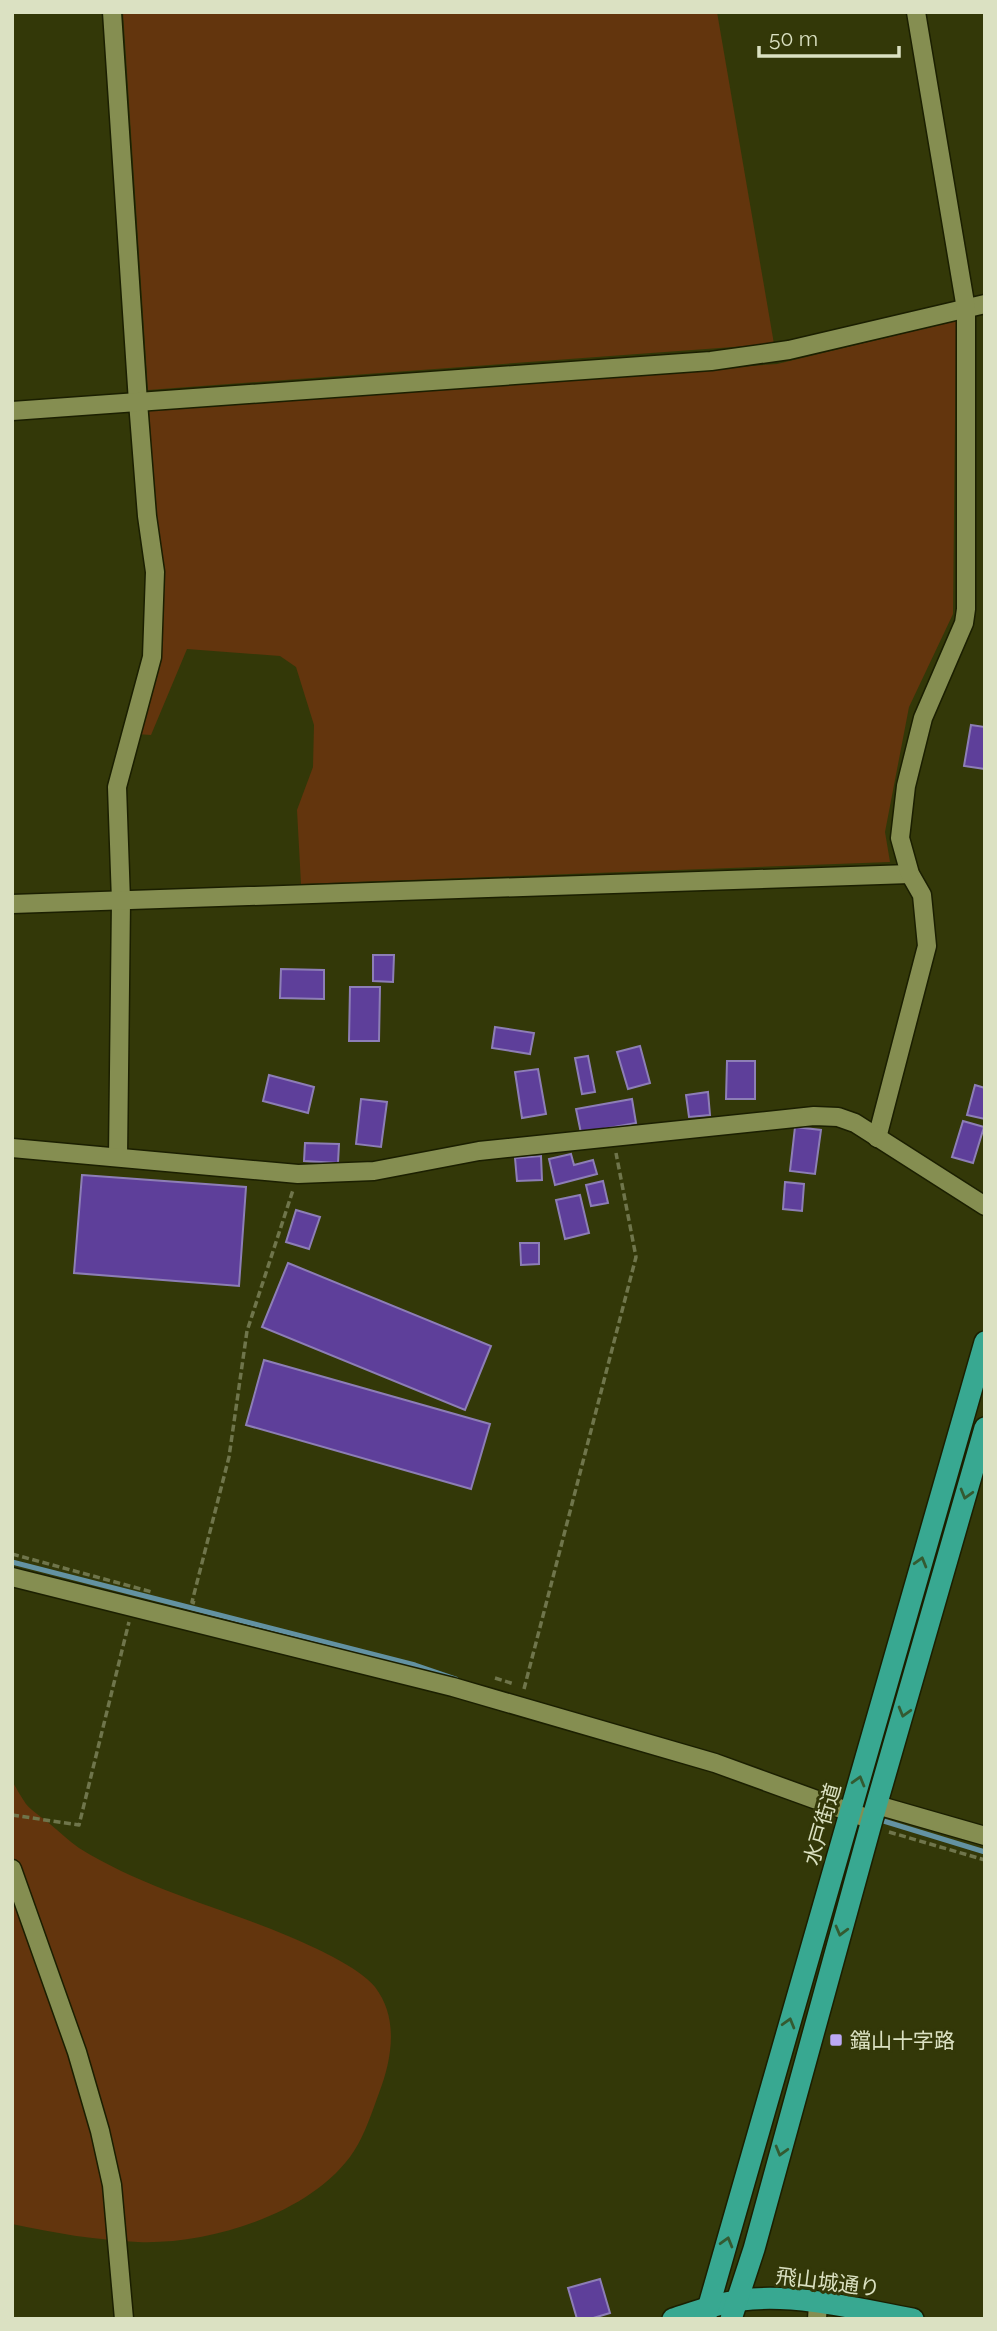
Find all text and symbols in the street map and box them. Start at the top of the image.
scale bar [759,14,899,58]
text: 50 m [769,26,818,51]
one-way arrow [960,1487,974,1499]
one-way arrow [913,1557,928,1569]
one-way arrow [897,1706,912,1718]
one-way arrow [851,1775,866,1787]
street label: 水戸街道 [798,1780,846,1868]
one-way arrow [835,1925,850,1937]
one-way arrow [781,2018,796,2030]
place label: 鐺山十字路 [850,2028,955,2053]
marker: 鐺山十字路 [828,2032,844,2048]
one-way arrow [775,2144,789,2156]
one-way arrow [719,2236,733,2248]
street label: 飛山城通り [774,2263,882,2301]

